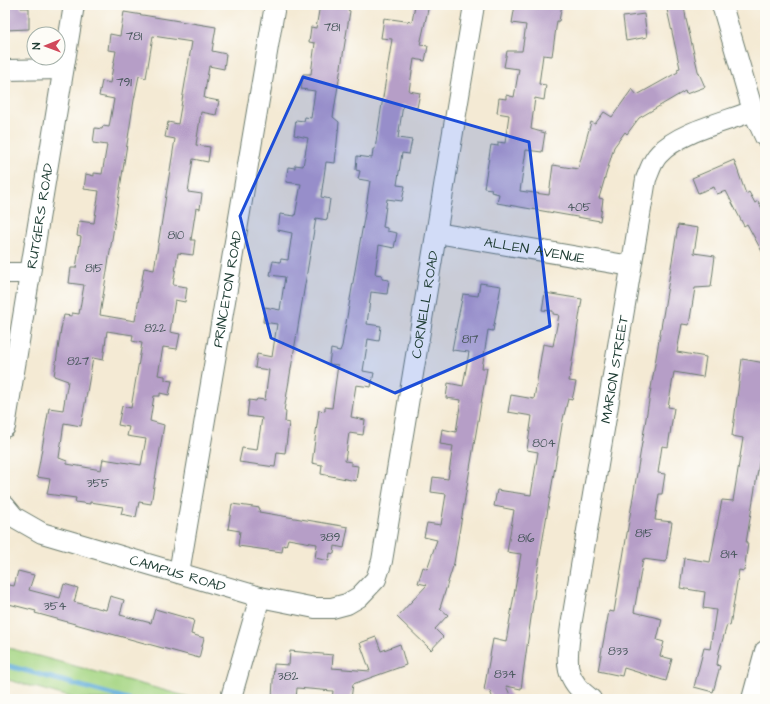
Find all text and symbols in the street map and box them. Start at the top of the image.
house number: 781 [324,19,341,36]
north arrow [26,26,66,66]
house number: 781 [126,28,143,45]
text: N [29,42,44,50]
house number: 791 [116,74,132,91]
street label: RUTGERS ROAD [22,162,59,270]
house number: 405 [567,199,592,216]
house number: 810 [168,227,185,244]
street label: PRINCETON ROAD [208,229,248,349]
street label: ALLEN AVENUE [482,232,587,269]
street label: CORNELL ROAD [407,249,444,360]
house number: 815 [85,260,103,277]
street label: MARION STREET [596,313,634,425]
house number: 822 [144,320,166,337]
house number: 817 [462,331,479,348]
house number: 827 [67,353,90,370]
house number: 804 [532,435,556,452]
house number: 355 [86,475,110,492]
house number: 815 [635,525,653,542]
house number: 389 [320,529,341,546]
house number: 816 [518,530,535,547]
house number: 814 [720,546,738,563]
street label: CAMPUS ROAD [127,550,228,597]
house number: 354 [44,598,66,615]
house number: 833 [608,643,628,660]
house number: 834 [494,666,516,683]
house number: 382 [278,668,299,685]

